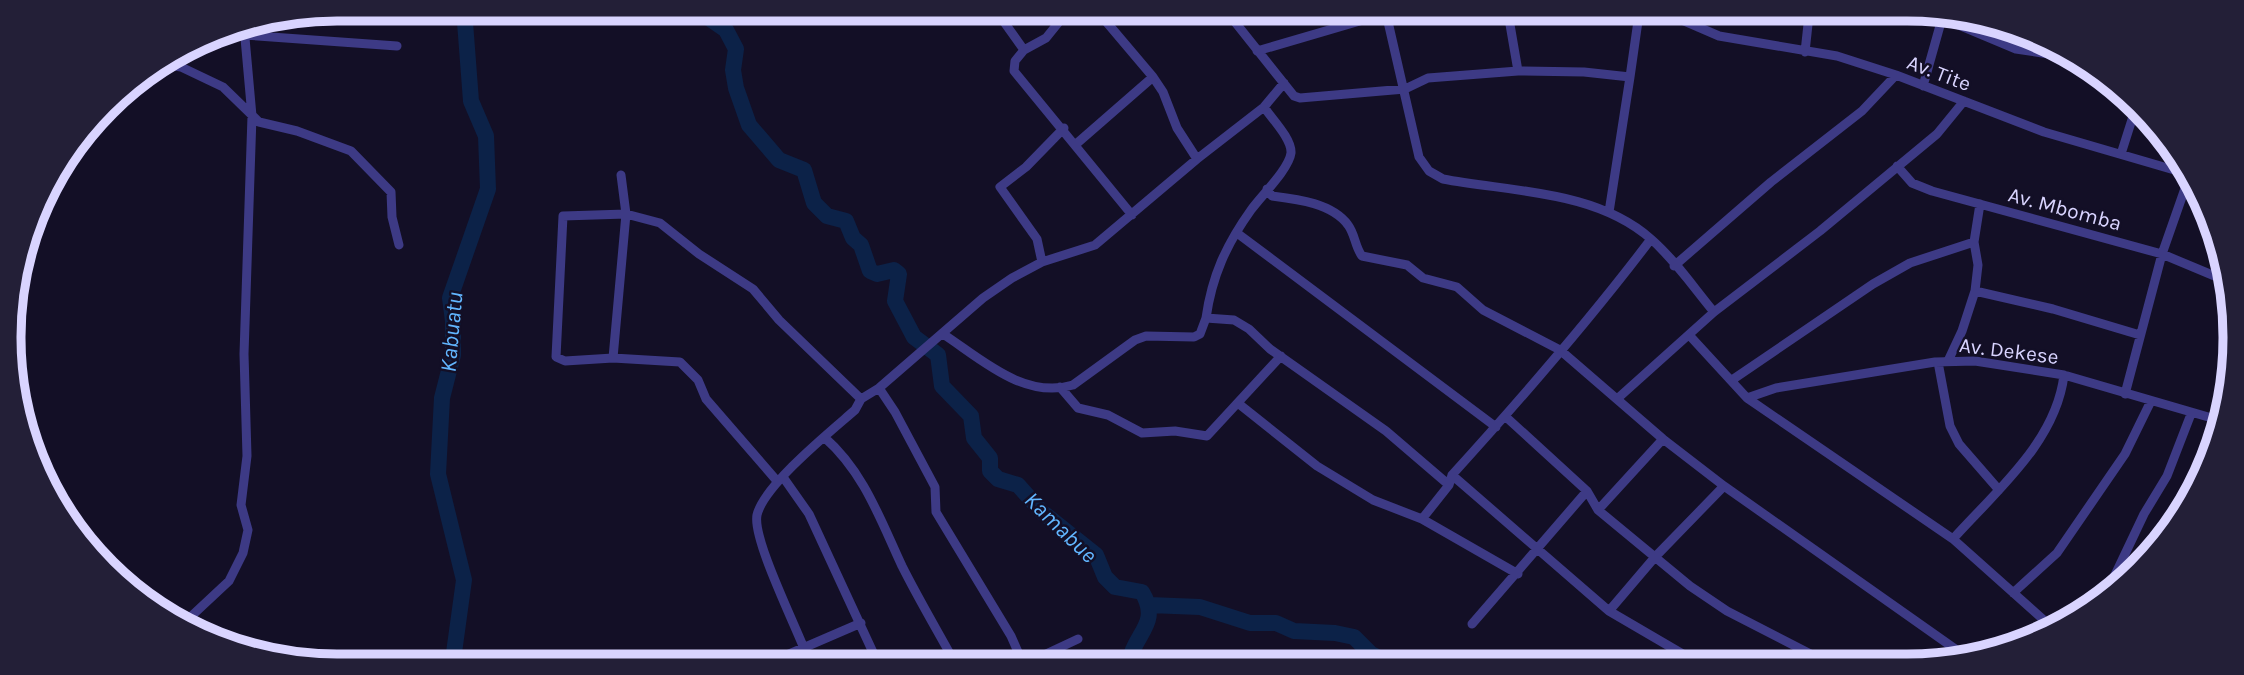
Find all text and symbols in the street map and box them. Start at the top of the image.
street label: Av. Tite [1904,50,1974,96]
street label: Av. Mbomba [2006,182,2124,236]
water label: Kabuatu [435,291,468,373]
street label: Av. Dekese [1958,333,2060,369]
water label: Kamabue [1019,486,1103,569]

